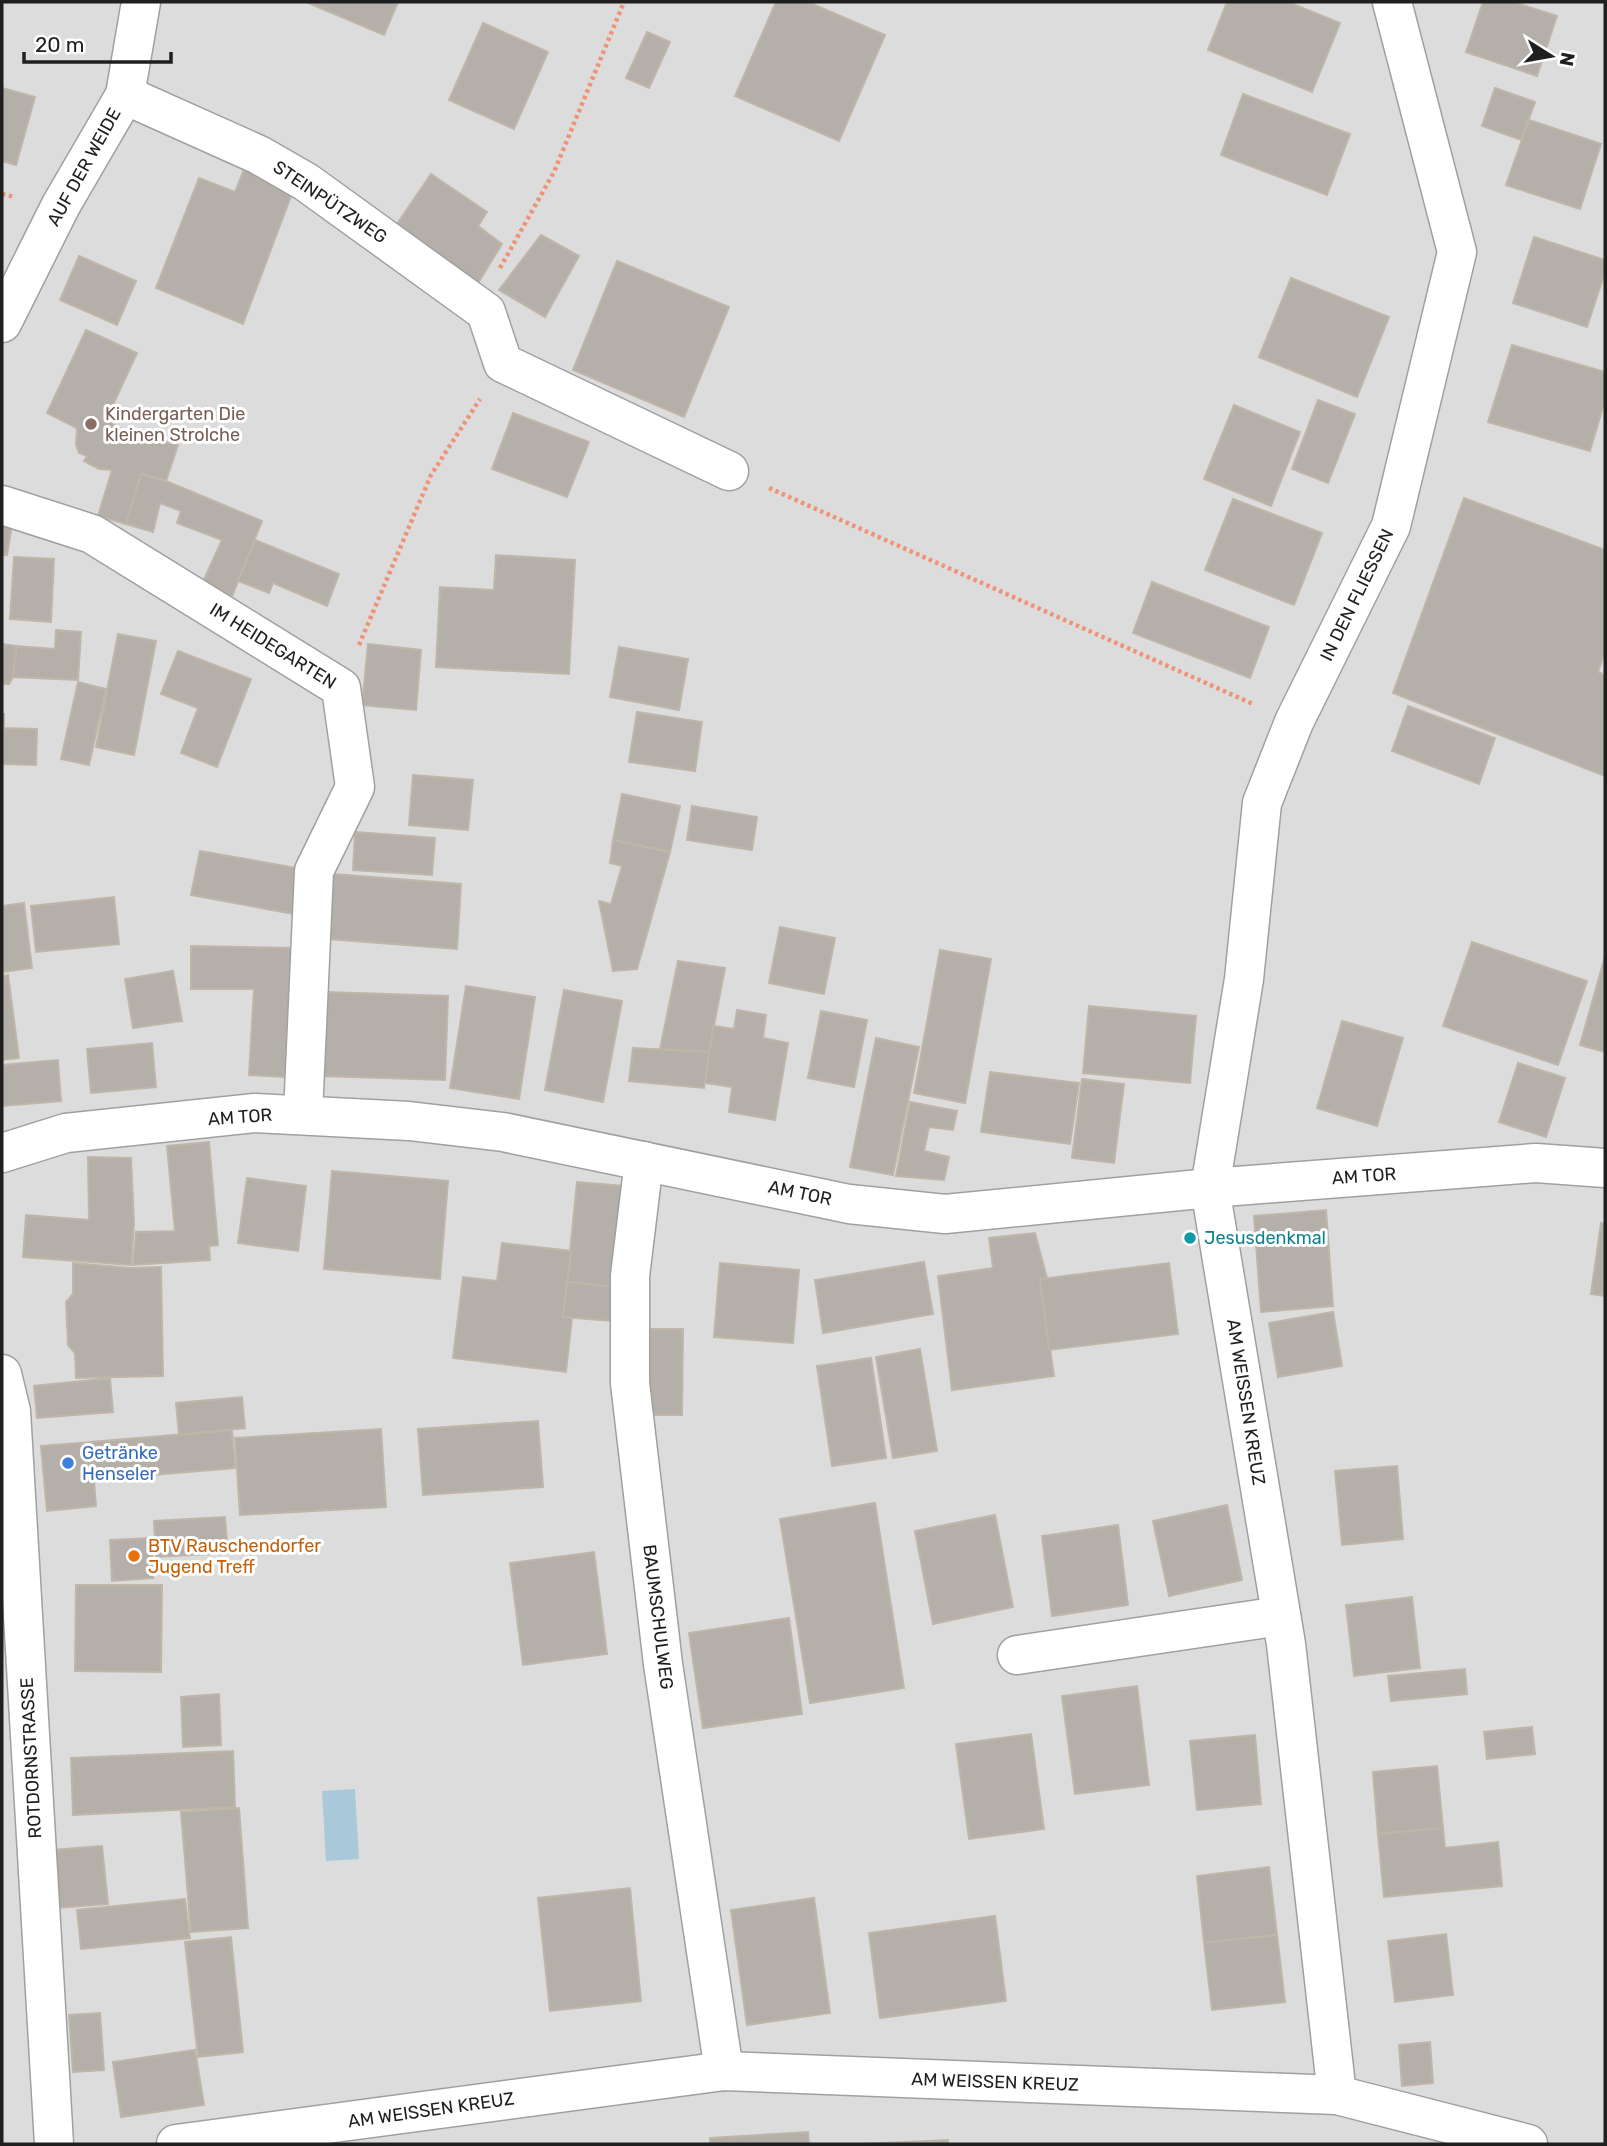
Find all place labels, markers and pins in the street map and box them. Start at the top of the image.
place label: Kindergarten Die kleinen Strolche [105,403,245,446]
marker: Kindergarten Die kleinen Strolche [83,416,99,432]
place label: Jesusdenkmal [1204,1227,1326,1249]
marker: Jesusdenkmal [1182,1230,1198,1246]
place label: Getränke Henseler [82,1442,158,1485]
marker: Getränke Henseler [60,1455,76,1471]
place label: BTV Rauschendorfer Jugend Treff [148,1535,321,1578]
marker: BTV Rauschendorfer Jugend Treff [126,1548,142,1564]

